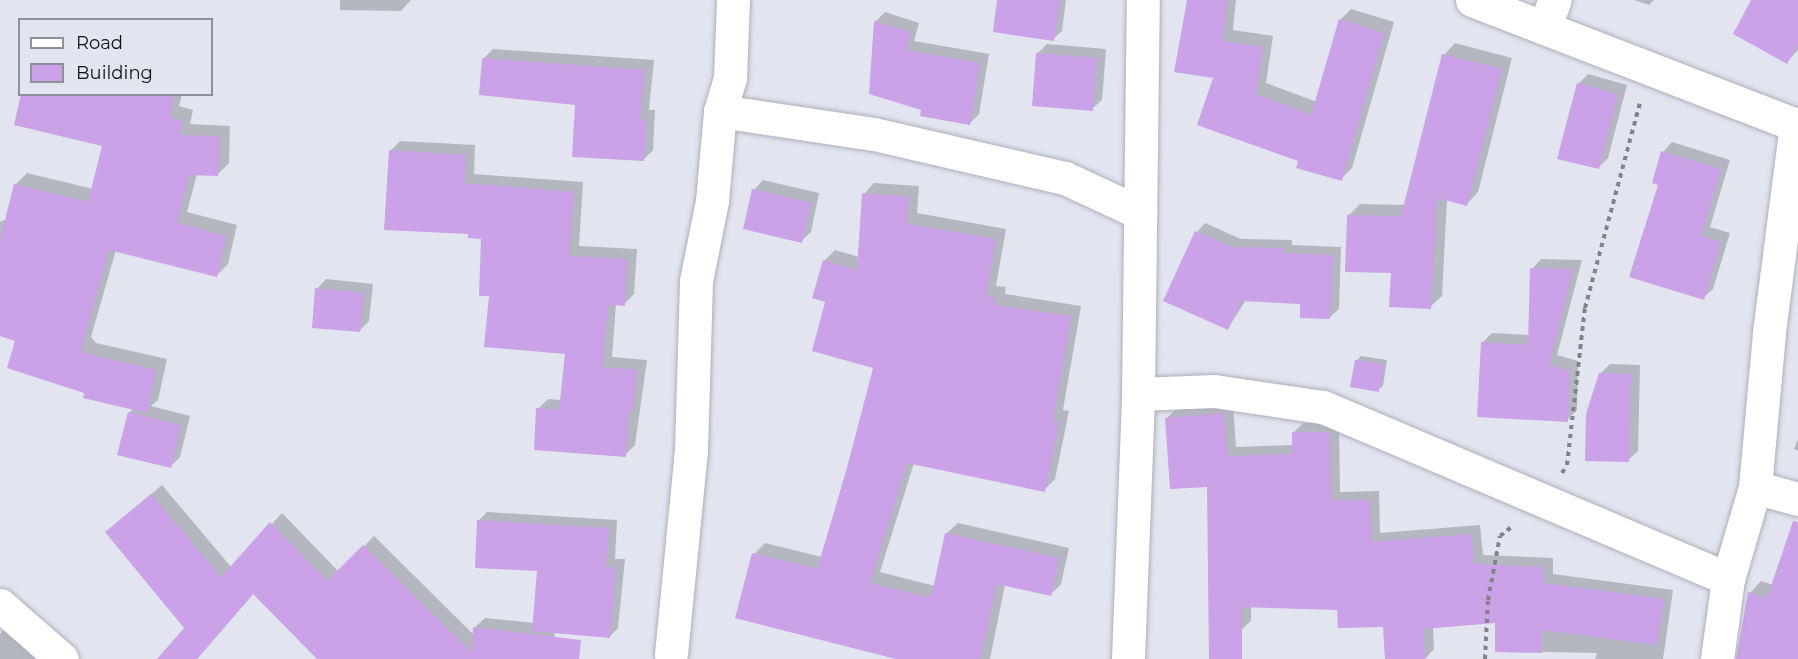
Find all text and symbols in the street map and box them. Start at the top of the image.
legend [18,18,213,96]
text: Road [76,32,123,54]
text: Building [76,62,153,84]

